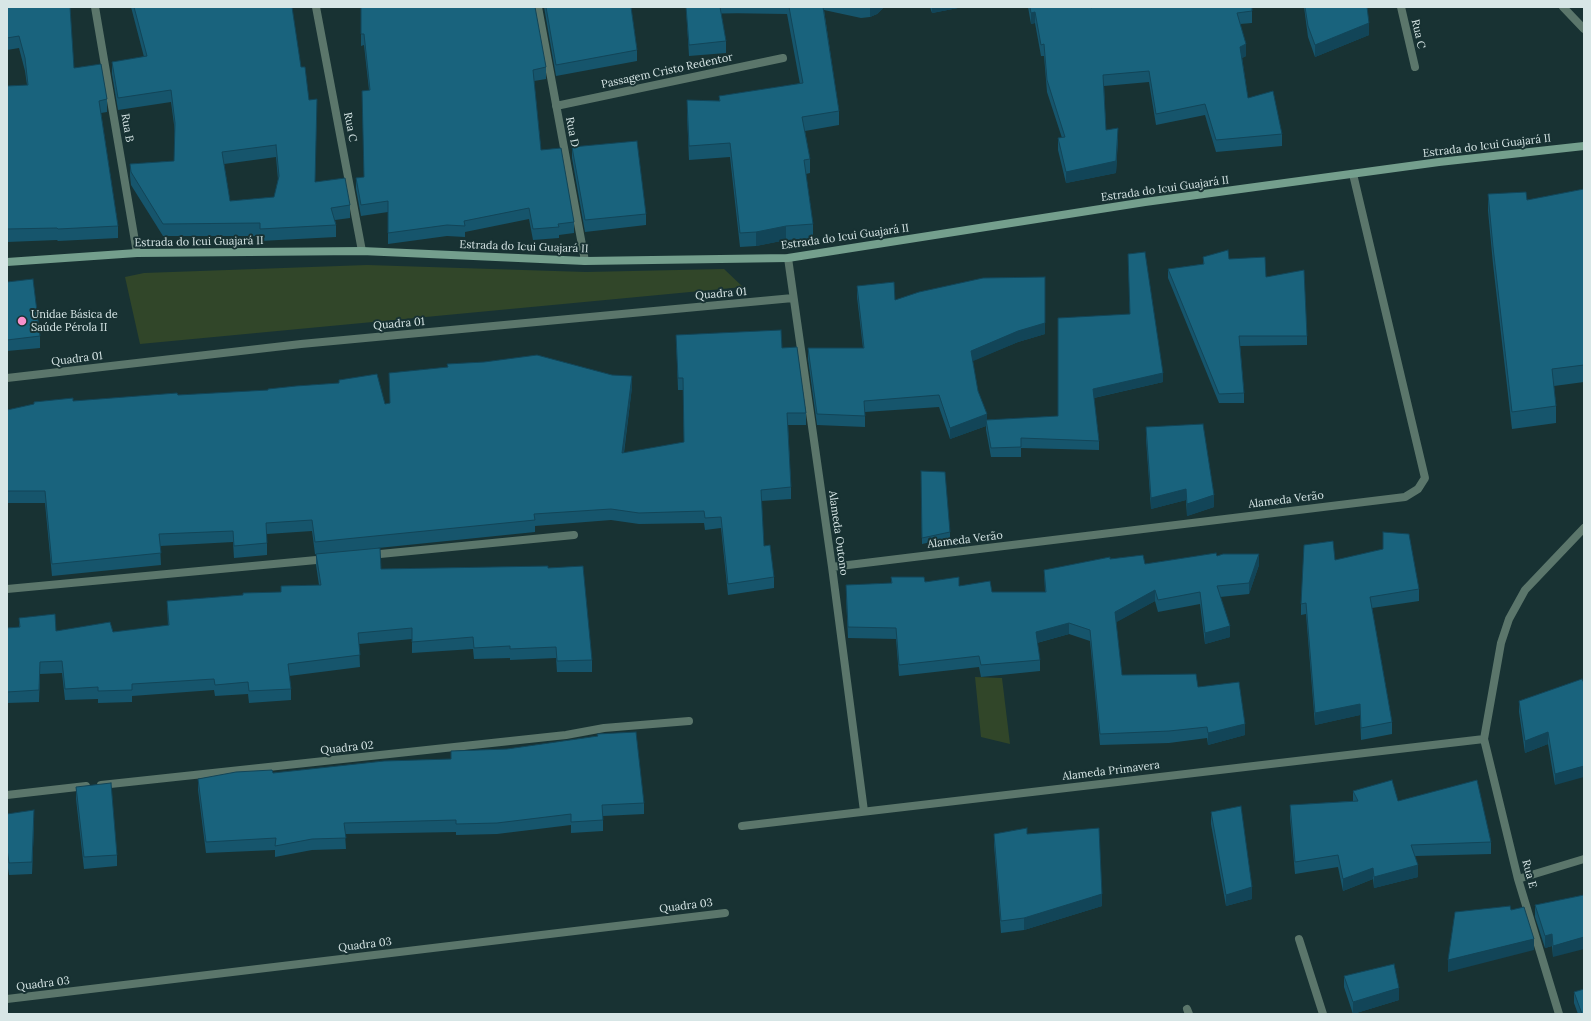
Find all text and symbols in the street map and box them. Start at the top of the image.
street label: Rua C [1408,18,1428,50]
street label: Passagem Cristo Redentor [600,51,734,91]
street label: Rua C [341,111,359,143]
street label: Rua B [118,113,136,143]
street label: Rua D [563,116,581,148]
street label: Estrada do Icui Guajará II [1422,132,1552,160]
street label: Estrada do Icui Guajará II [1100,173,1230,205]
street label: Estrada do Icui Guajará II [780,221,910,253]
street label: Estrada do Icui Guajará II [134,234,264,250]
street label: Estrada do Icui Guajará II [459,238,589,256]
street label: Quadra 01 [695,285,747,303]
place label: Unidae Básica de Saúde Pérola II [31,308,118,334]
marker: Unidae Básica de Saúde Pérola II [16,315,28,327]
street label: Quadra 01 [373,315,425,333]
street label: Quadra 01 [51,349,103,369]
street label: Alameda Verão [1248,489,1324,511]
street label: Alameda Outono [826,490,850,576]
street label: Alameda Verão [927,529,1003,551]
street label: Quadra 02 [320,739,374,757]
street label: Alameda Primavera [1061,758,1161,784]
street label: Rua E [1519,858,1539,890]
street label: Quadra 03 [659,896,713,916]
street label: Quadra 03 [338,935,392,955]
street label: Quadra 03 [16,974,70,994]

